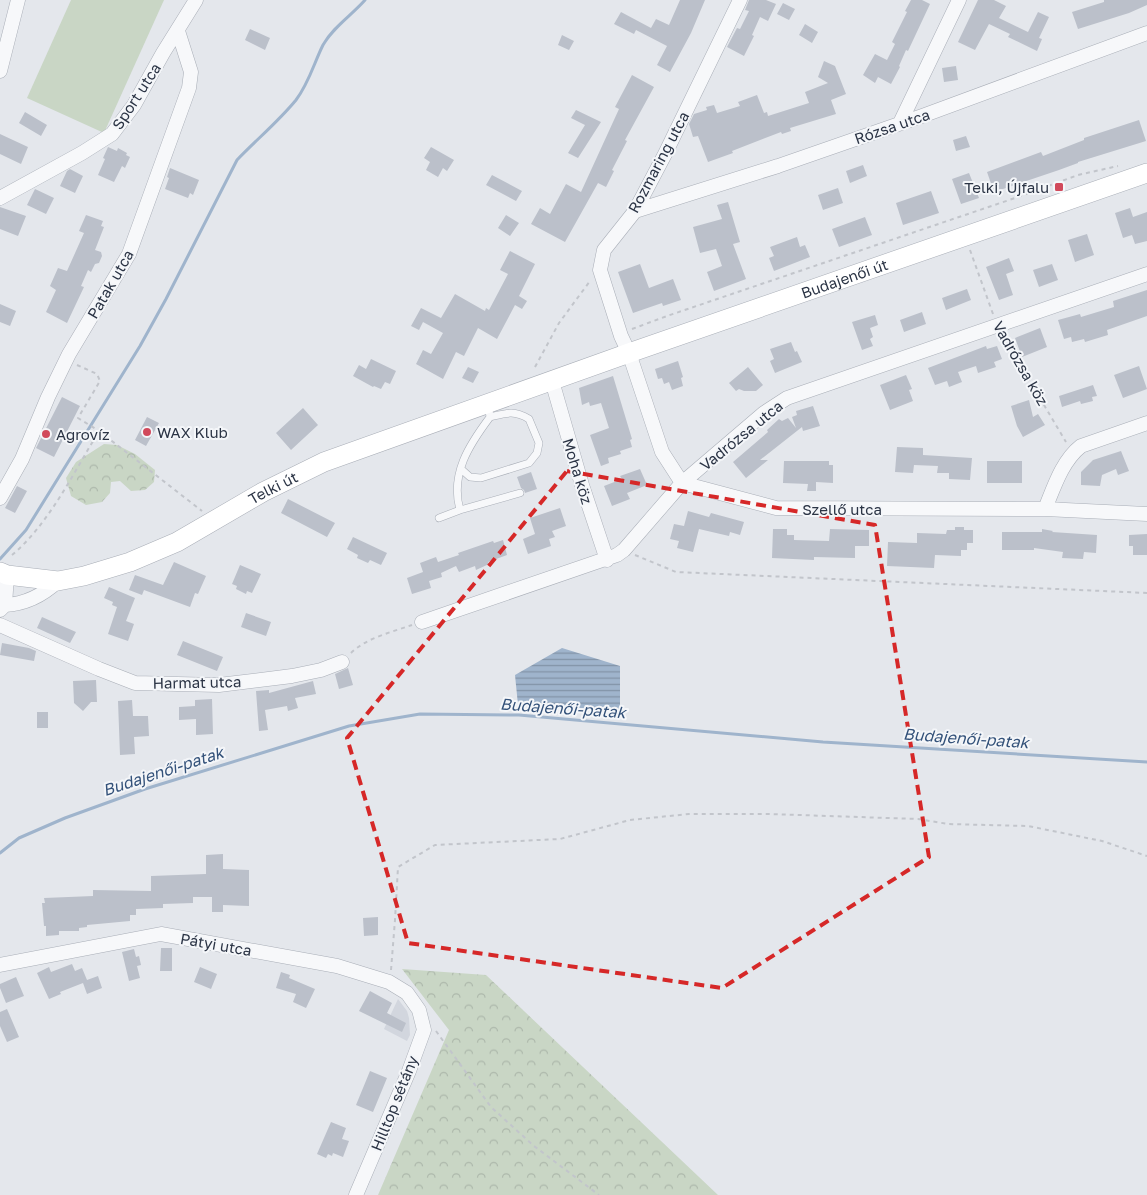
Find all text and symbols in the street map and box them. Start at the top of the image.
street label: Sport utca [108,59,164,133]
street label: Rózsa utca [852,105,932,147]
street label: Rozmaring utca [624,108,692,216]
place label: Telki, Újfalu [964,178,1049,196]
marker: Telki, Újfalu [1053,181,1065,193]
street label: Patak utca [83,246,137,322]
street label: Budajenői út [799,255,890,302]
street label: Vadrózsa köz [990,318,1053,409]
street label: Vadrózsa utca [696,396,786,474]
place label: WAX Klub [157,423,228,441]
place label: Agrovíz [56,425,110,443]
marker: WAX Klub [141,426,153,438]
marker: Agrovíz [40,428,52,440]
street label: Moha köz [559,436,597,507]
street label: Telki út [245,467,300,508]
street label: Szellő utca [802,500,882,518]
street label: Harmat utca [152,672,242,692]
water label: Budajenői-patak [500,694,628,723]
water label: Budajenői-patak [903,724,1031,753]
water label: Budajenői-patak [100,741,228,800]
street label: Pátyi utca [179,929,253,959]
street label: Hilltop sétány [367,1052,422,1153]

